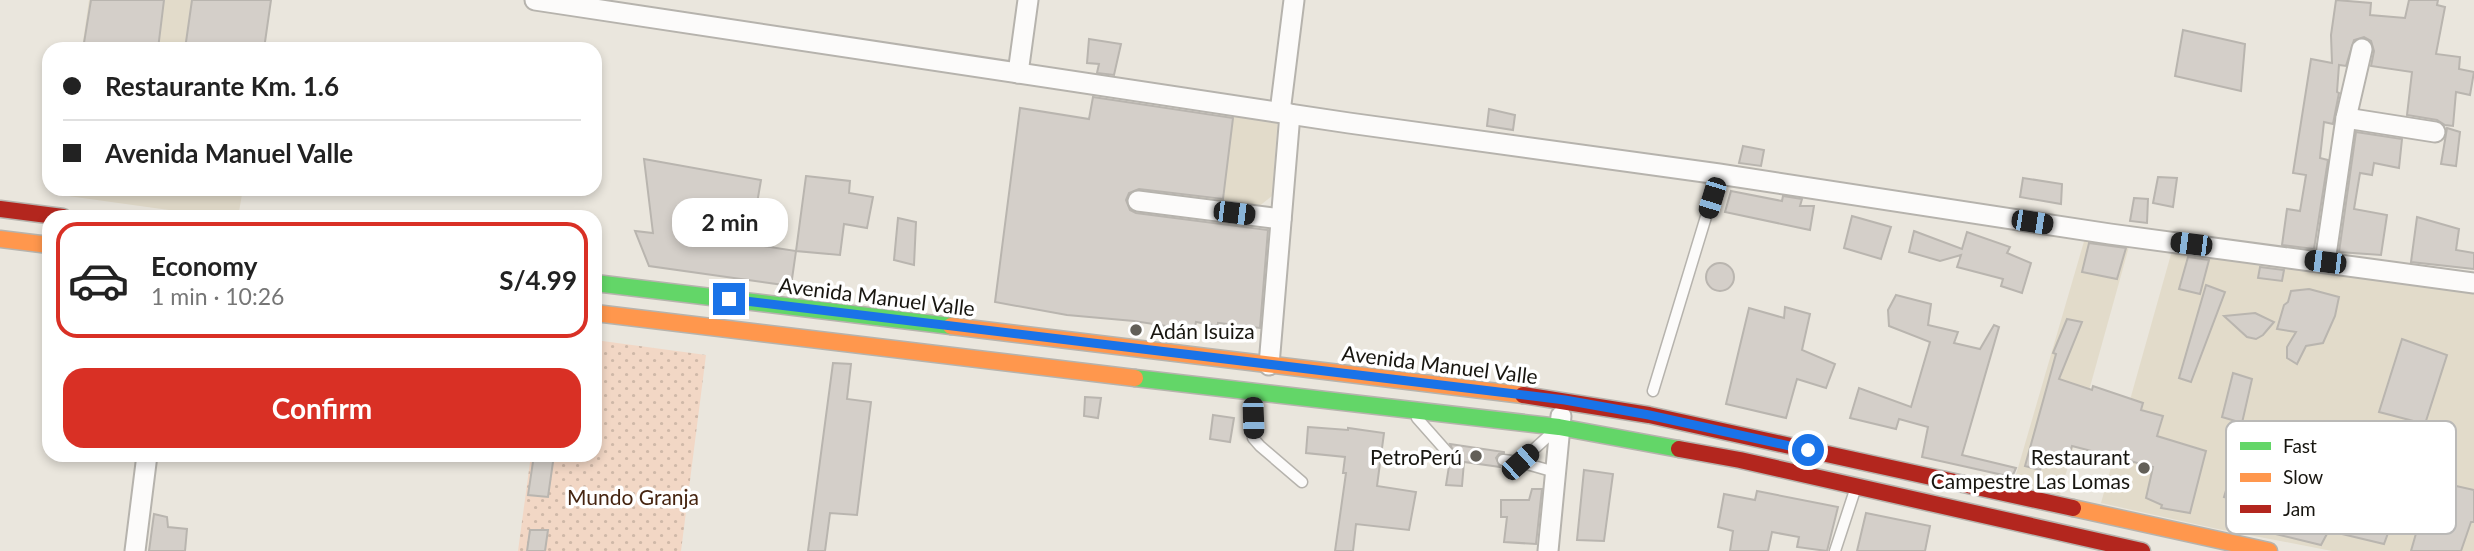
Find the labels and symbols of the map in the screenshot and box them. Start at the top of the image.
car [1696,175,1729,221]
callout: 2 min [671,198,787,246]
car [1212,200,1257,226]
car [2010,208,2055,236]
car [2169,231,2214,257]
car [2303,249,2348,275]
street label: Avenida Manuel Valle [778,272,976,320]
route end [713,283,745,315]
place label: Adán Isuiza [1150,318,1255,343]
marker: Adán Isuiza [1128,322,1144,338]
street label: Avenida Manuel Valle [1341,340,1539,388]
car [1242,397,1265,439]
legend [2226,421,2456,534]
route start [1792,434,1824,466]
text: Fast [2283,434,2317,457]
car [1498,440,1543,484]
place label: PetroPerú [1370,444,1462,469]
place label: Restaurant Campestre Las Lomas [1931,444,2130,493]
marker: PetroPerú [1468,448,1484,464]
marker: Restaurant Campestre Las Lomas [2136,460,2152,476]
text: Slow [2283,465,2323,488]
park label: Mundo Granja [567,484,699,509]
text: Jam [2283,497,2316,520]

